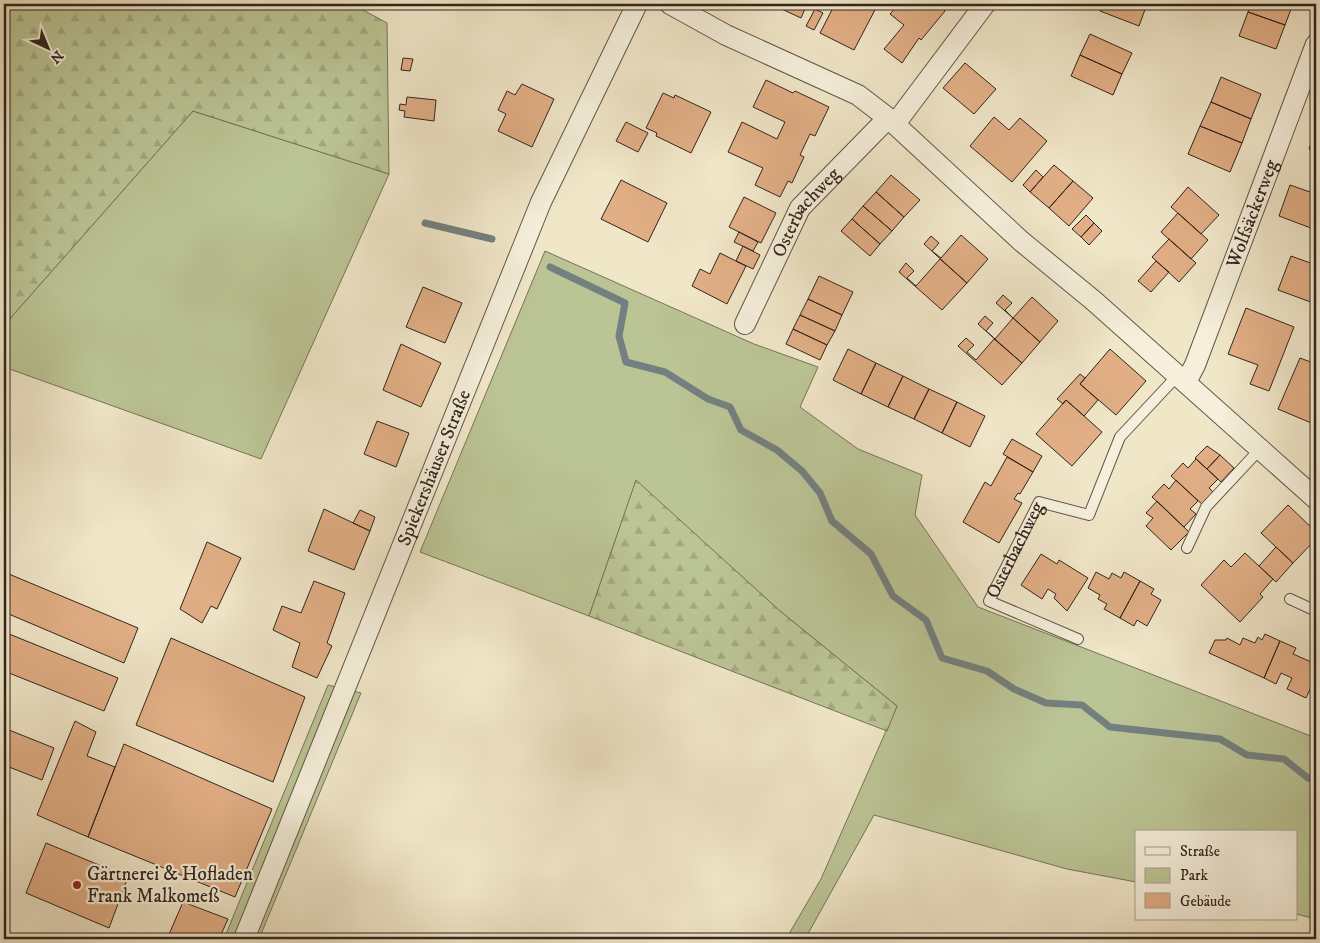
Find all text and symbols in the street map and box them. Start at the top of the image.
north arrow [22,22,72,72]
text: N [46,46,67,67]
street label: Wolfsäckerweg [1221,156,1283,272]
street label: Osterbachweg [767,162,845,261]
street label: Spiekershäuser Straße [392,386,476,549]
street label: Osterbachweg [981,497,1049,602]
legend [1135,830,1298,920]
text: Straße [1180,842,1220,861]
place label: Gärtnerei & Hofladen Frank Malkomeß [87,863,253,908]
text: Park [1180,866,1209,885]
marker: Gärtnerei & Hofladen Frank Malkomeß [71,879,83,891]
text: Gebäude [1180,892,1231,911]

